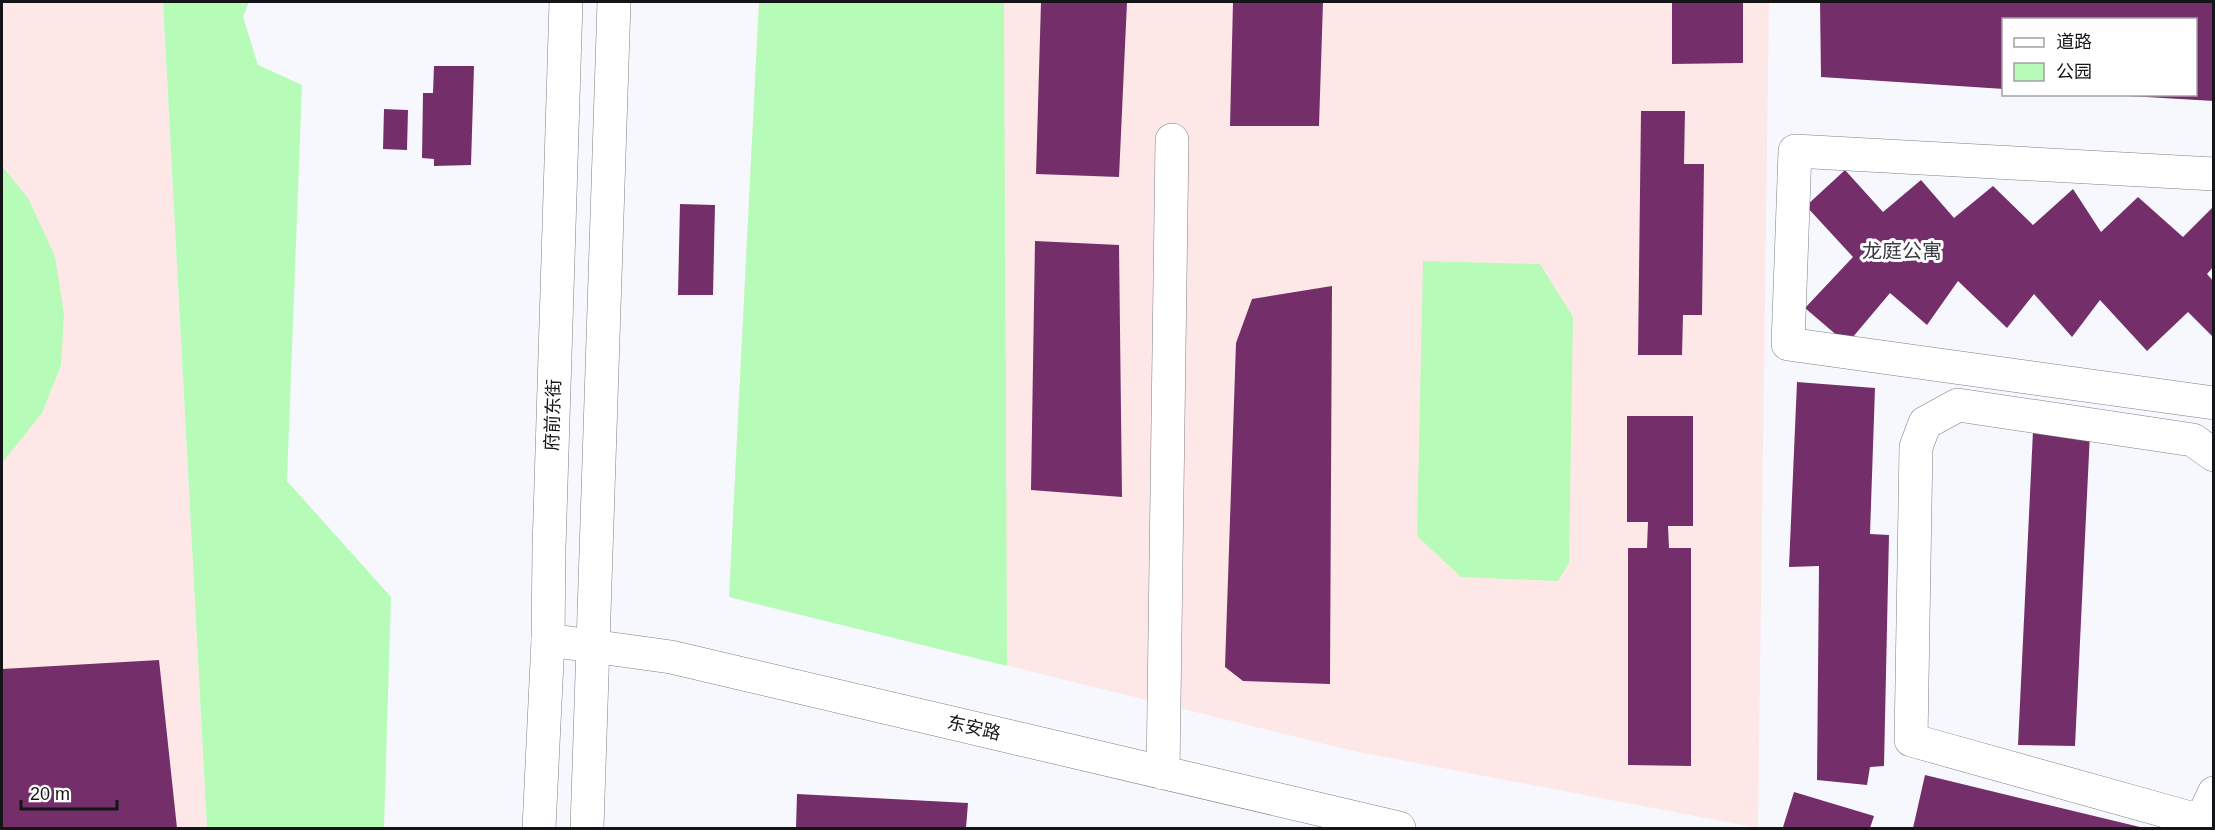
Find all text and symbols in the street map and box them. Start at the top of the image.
legend [2002,18,2197,96]
text: 道路 [2056,32,2092,52]
text: 公园 [2056,62,2092,82]
district label: 龙庭公寓 [1862,240,1942,262]
street label: 府前东街 [542,379,564,451]
street label: 东安路 [945,712,1003,744]
scale bar [21,773,117,811]
text: 20 m [30,784,70,804]

